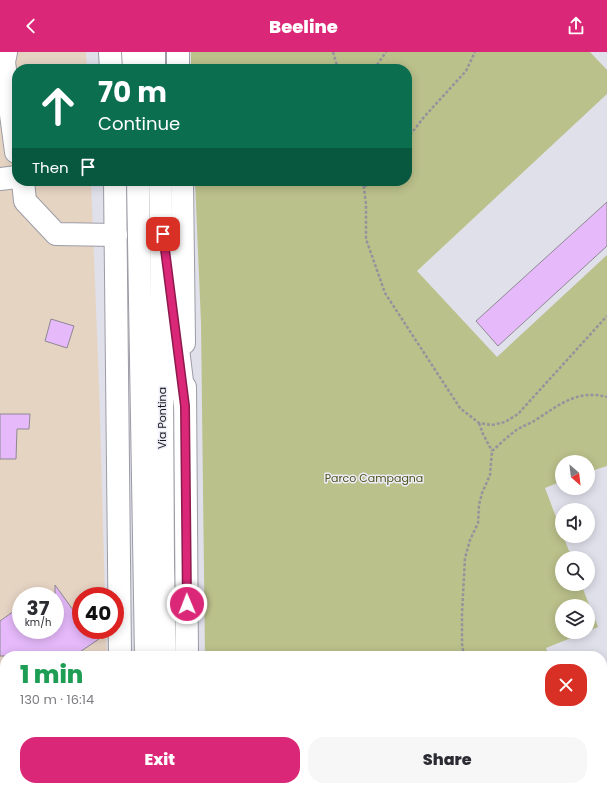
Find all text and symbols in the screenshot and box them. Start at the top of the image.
text: Beeline [269,14,338,39]
icon: back [20,15,42,37]
icon: share [565,15,587,37]
text: 70 m [98,73,167,112]
icon: ahead [32,80,84,132]
text: Continue [98,111,180,136]
icon: arrive [77,156,99,178]
text: Then [32,157,69,178]
pin [146,217,180,251]
icon: arrive [152,223,174,245]
street label: Via Pontina [154,387,170,449]
north arrow [555,455,595,495]
map controls [555,455,595,639]
park label: Parco Campagna [325,470,423,486]
button: sound [555,503,595,543]
button: search [555,551,595,591]
position arrow [166,583,208,625]
speed limit sign: 40 [72,587,124,639]
text: 37 [27,594,49,622]
button: layers [555,599,595,639]
text: km/h [25,615,51,630]
text: 1 min [20,658,83,691]
button: close [545,664,587,706]
text: 130 m · 16:14 [20,690,94,709]
button: Exit [20,737,300,783]
button: Share [308,737,587,783]

